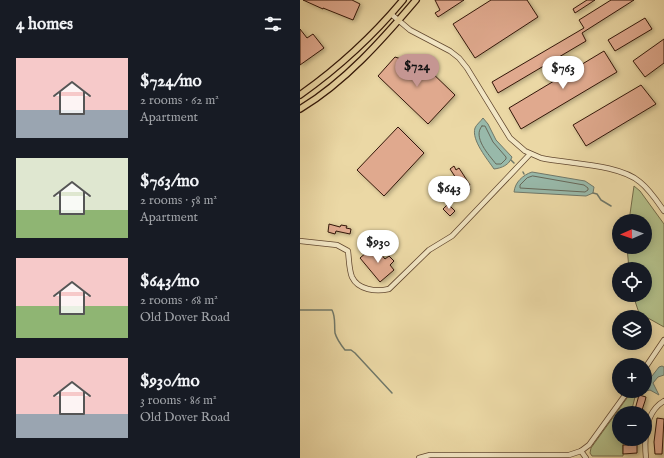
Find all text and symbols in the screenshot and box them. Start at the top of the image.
icon: filters [262,13,284,35]
text: 4 homes [16,14,73,35]
pin: $724 [393,54,441,88]
pin: $763 [539,56,587,90]
text: $724 [404,58,430,75]
text: $763 [551,60,575,77]
text: $724/mo [140,71,202,92]
icon: home [48,74,96,122]
text: 2 rooms · 62 m² [140,92,219,109]
text: Apartment [140,109,198,126]
text: $763/mo [140,171,199,192]
icon: home [48,174,96,222]
pin: $643 [425,176,473,210]
text: $643 [437,180,461,197]
text: 2 rooms · 58 m² [140,192,217,209]
text: Apartment [140,209,198,226]
north arrow [612,214,652,254]
map controls [612,214,652,446]
pin: $930 [354,230,402,264]
text: $930 [366,234,390,251]
button: locate [612,262,652,302]
text: $643/mo [140,271,199,292]
icon: home [48,274,96,322]
text: 2 rooms · 68 m² [140,292,218,309]
text: Old Dover Road [140,309,230,326]
button: layers [612,310,652,350]
button: + [612,358,652,398]
text: $930/mo [140,371,200,392]
icon: home [48,374,96,422]
text: 3 rooms · 86 m² [140,392,217,409]
button: − [612,406,652,446]
text: Old Dover Road [140,409,230,426]

